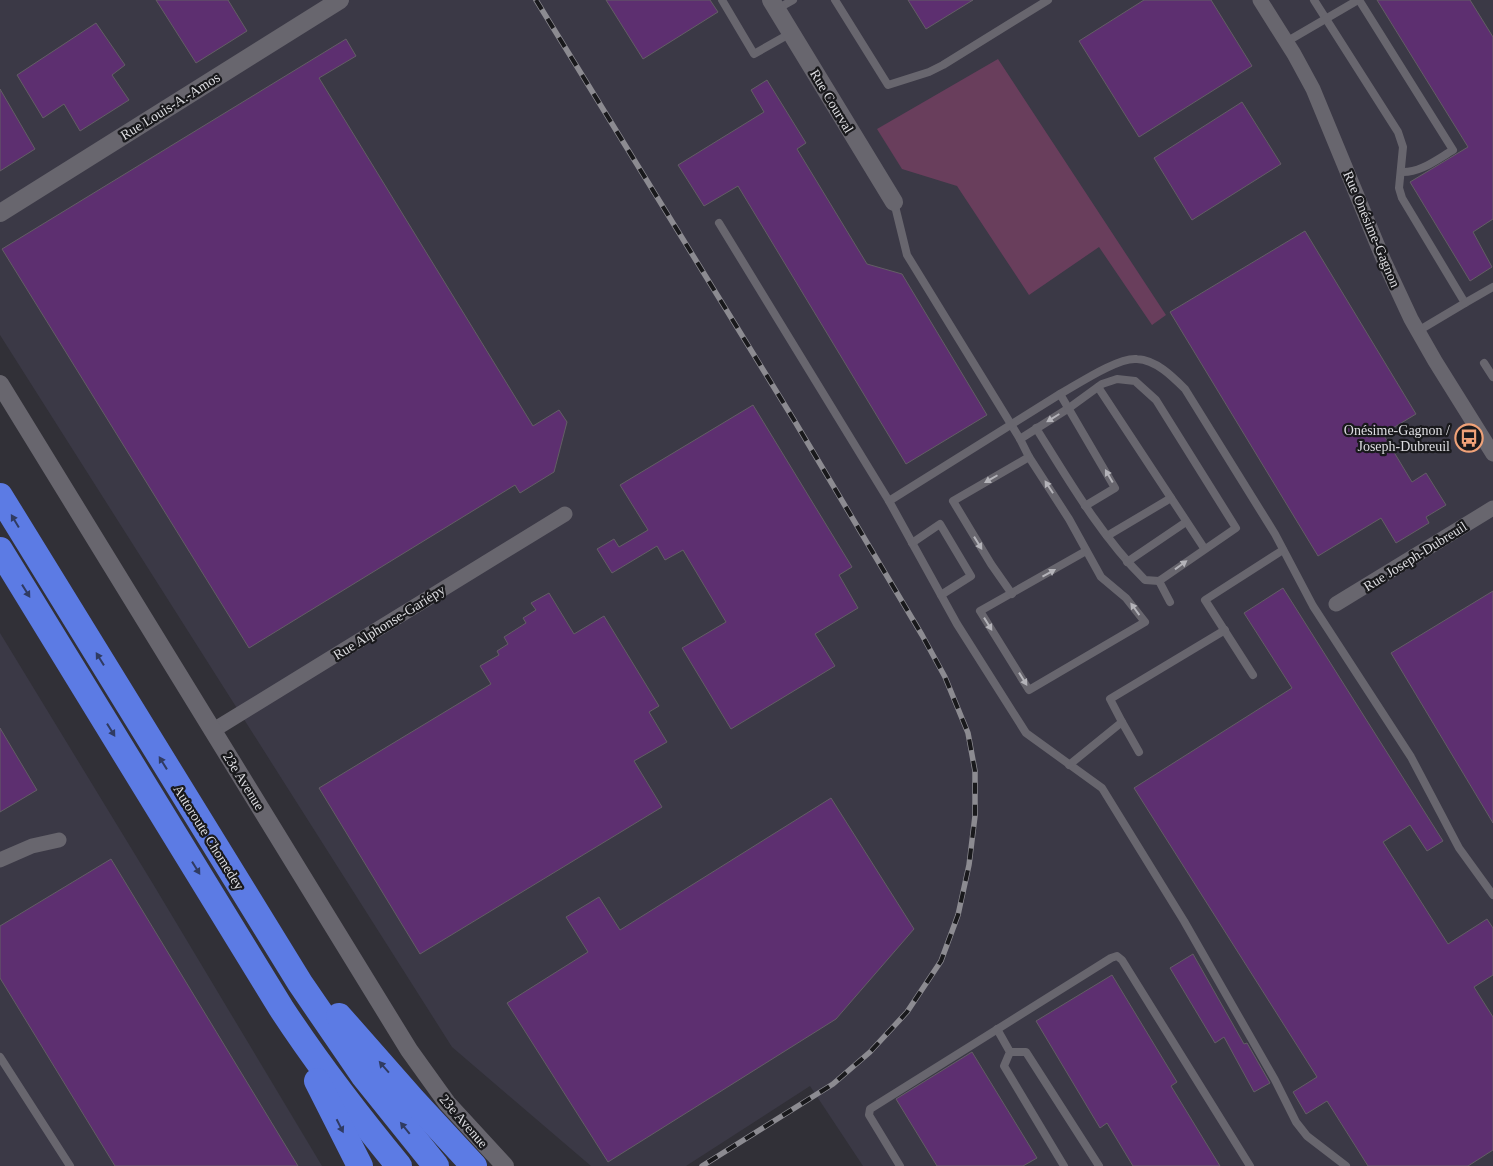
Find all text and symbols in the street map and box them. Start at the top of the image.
street label: Rue Courval [807,67,856,136]
street label: Rue Louis-A.-Amos [118,70,223,143]
street label: Rue Onésime-Gagnon [1340,169,1403,290]
one-way arrow [1046,413,1059,423]
place label: Onésime-Gagnon / Joseph-Dubreuil [1344,423,1450,454]
bus stop icon: Onésime-Gagnon / Joseph-Dubreuil [1454,423,1484,453]
one-way arrow [1104,470,1113,483]
one-way arrow [984,474,997,483]
one-way arrow [1044,481,1054,494]
one-way arrow [10,514,19,527]
street label: Rue Joseph-Dubreuil [1361,519,1470,594]
one-way arrow [973,536,982,549]
one-way arrow [1174,560,1188,570]
one-way arrow [1042,568,1056,577]
street label: Rue Alphonse-Gariépy [331,582,448,663]
one-way arrow [21,585,30,598]
one-way arrow [1130,603,1140,616]
one-way arrow [984,617,993,631]
one-way arrow [95,653,104,666]
one-way arrow [1018,673,1027,686]
one-way arrow [106,723,115,736]
street label: 23e Avenue [220,750,267,813]
one-way arrow [159,756,168,769]
street label: Autoroute Chomedey [170,782,247,893]
one-way arrow [191,862,200,875]
one-way arrow [378,1060,389,1073]
street label: 23e Avenue [436,1092,491,1151]
one-way arrow [336,1119,344,1134]
one-way arrow [400,1122,411,1135]

